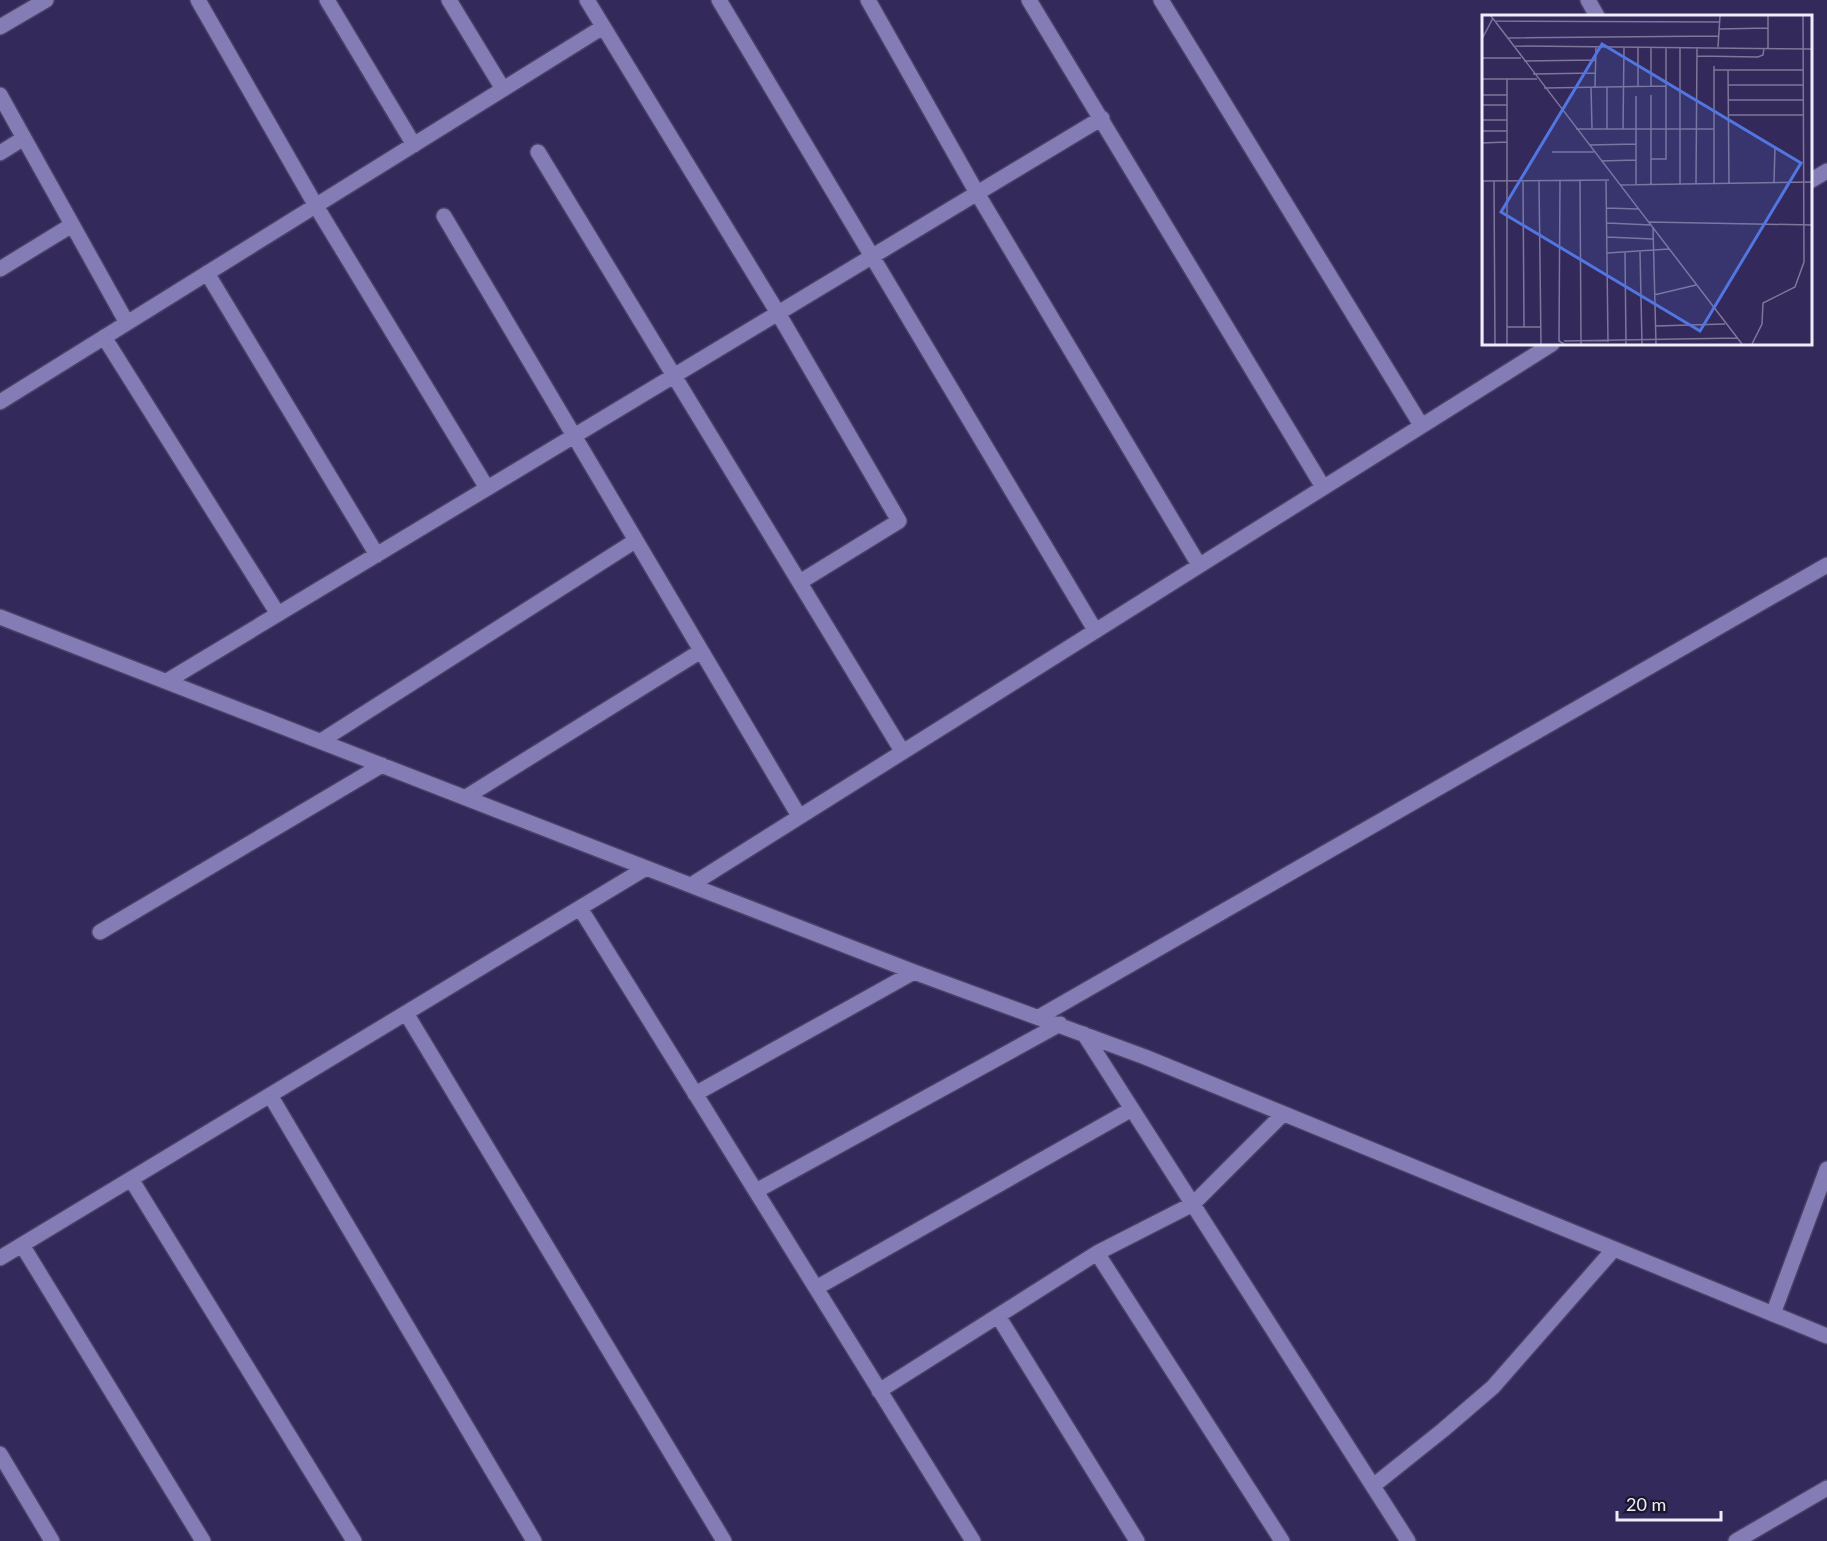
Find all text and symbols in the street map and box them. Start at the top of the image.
inset map [1482,15,1812,345]
scale bar [1617,1484,1720,1522]
text: 20 m [1626,1493,1666,1515]

